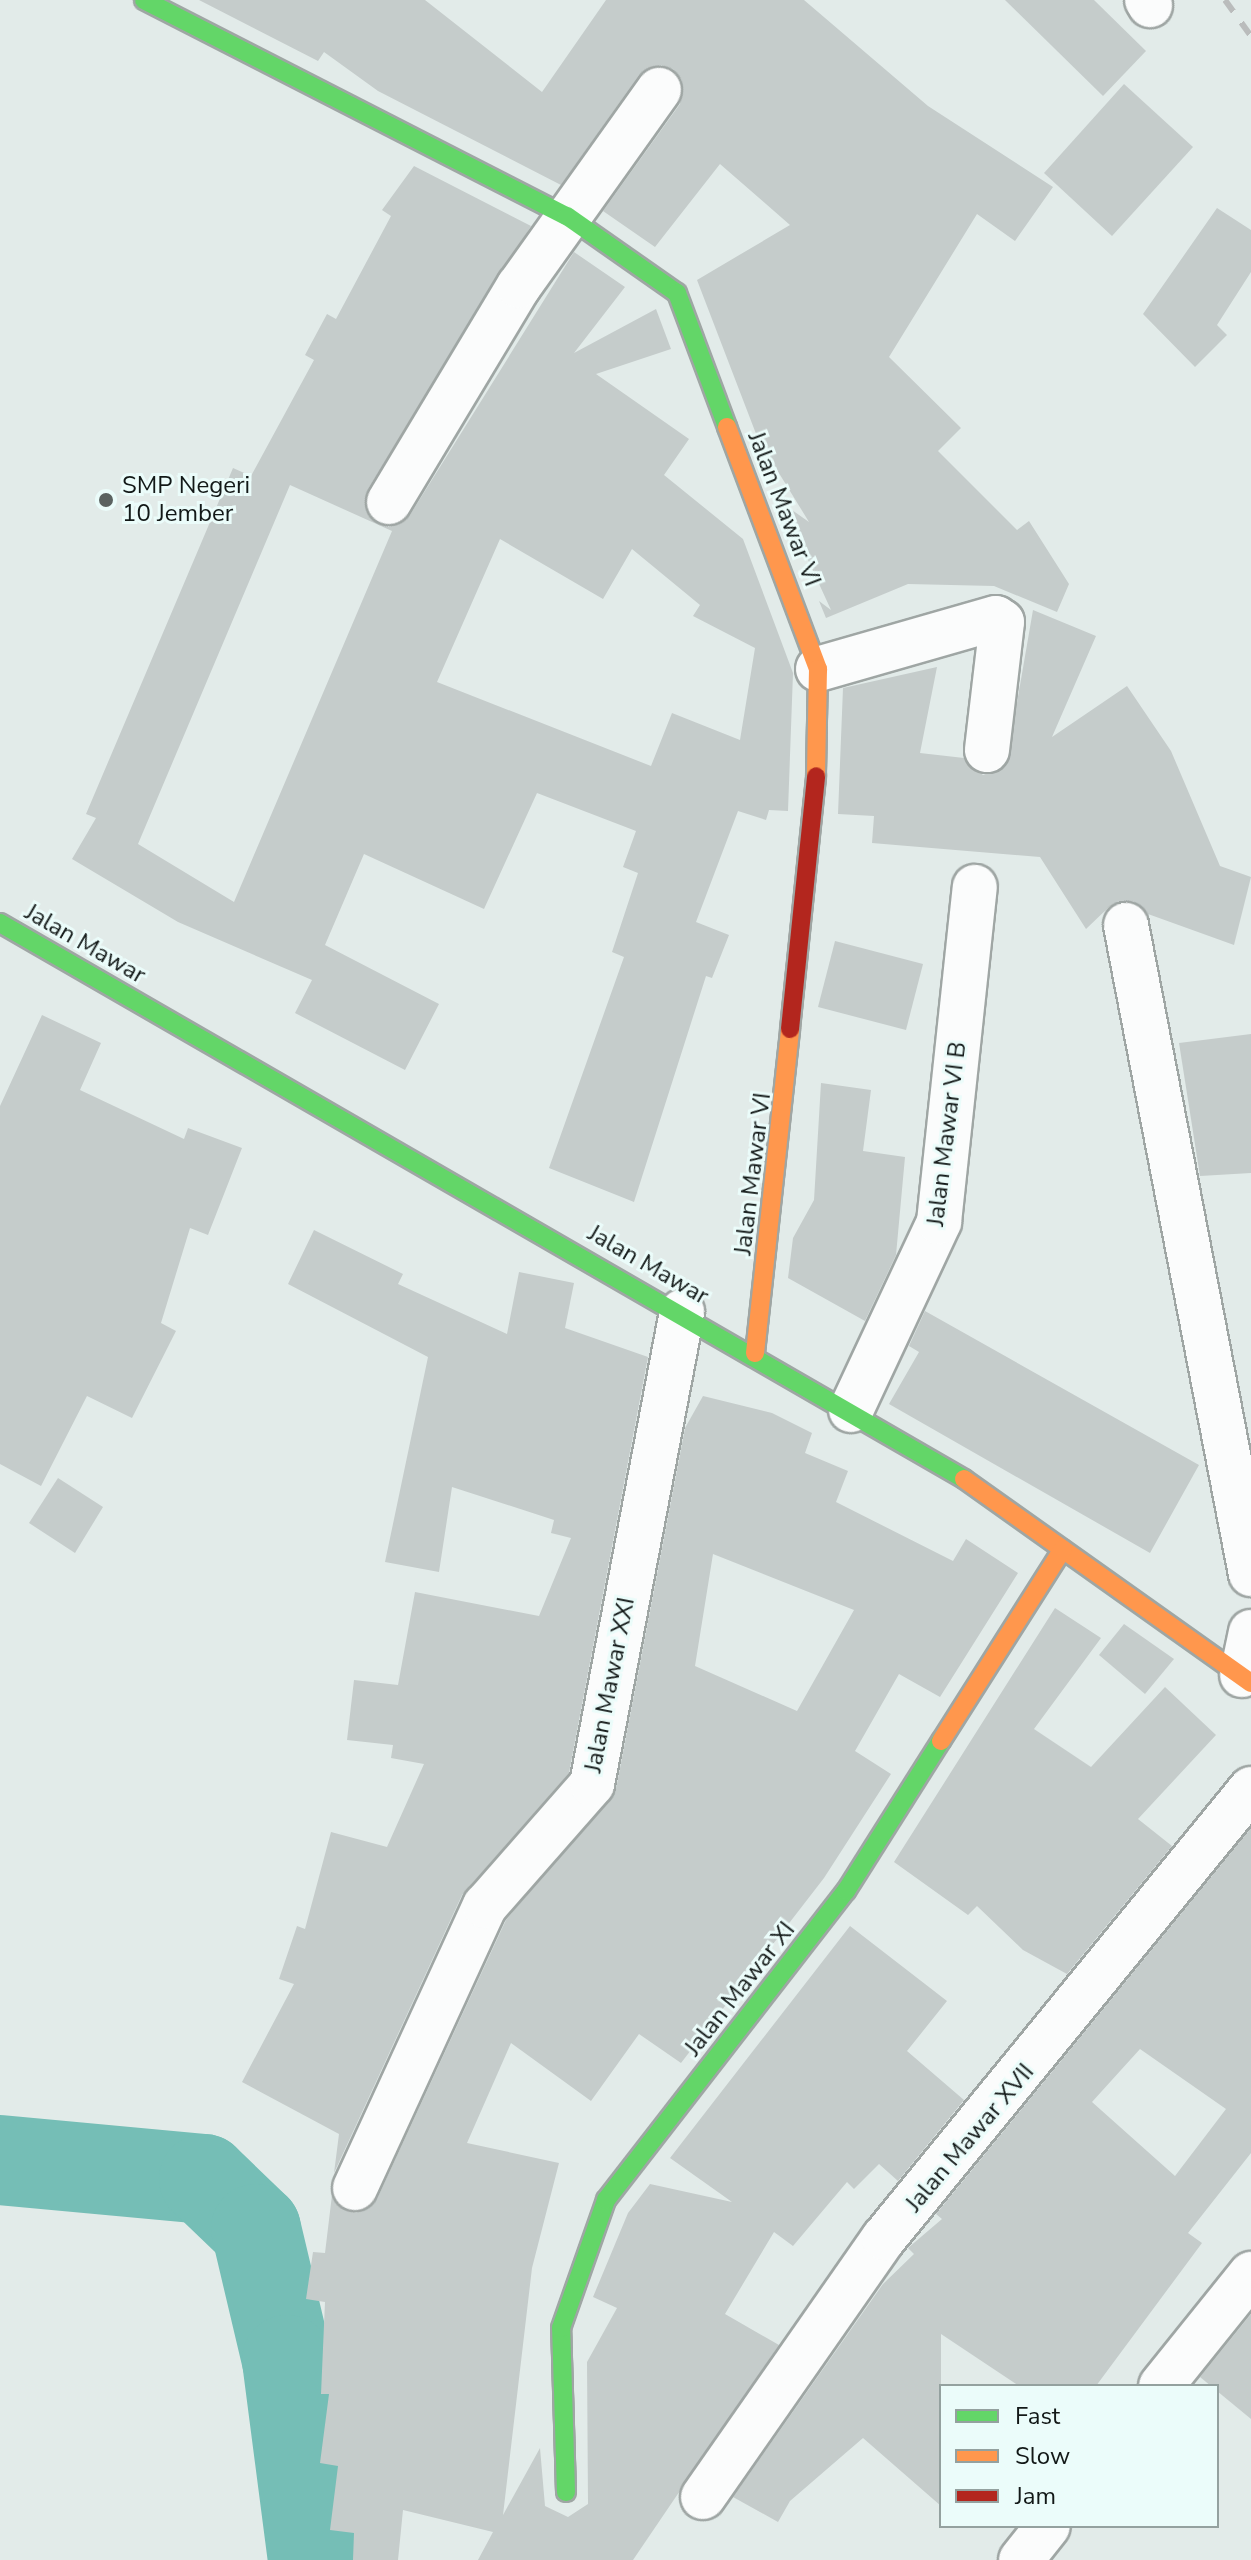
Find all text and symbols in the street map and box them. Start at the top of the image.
street label: Jalan Mawar VI [741,428,827,590]
place label: SMP Negeri 10 Jember [122,472,250,528]
marker: SMP Negeri 10 Jember [97,491,115,509]
street label: Jalan Mawar [20,898,150,990]
street label: Jalan Mawar VI B [921,1040,973,1228]
street label: Jalan Mawar VI [729,1091,777,1257]
street label: Jalan Mawar [583,1219,713,1311]
street label: Jalan Mawar XXI [579,1595,641,1775]
street label: Jalan Mawar XI [679,1916,801,2062]
street label: Jalan Mawar XVII [900,2058,1040,2218]
legend [939,2384,1219,2528]
text: Fast [1015,2400,1060,2432]
text: Slow [1015,2440,1070,2472]
text: Jam [1015,2480,1056,2512]

